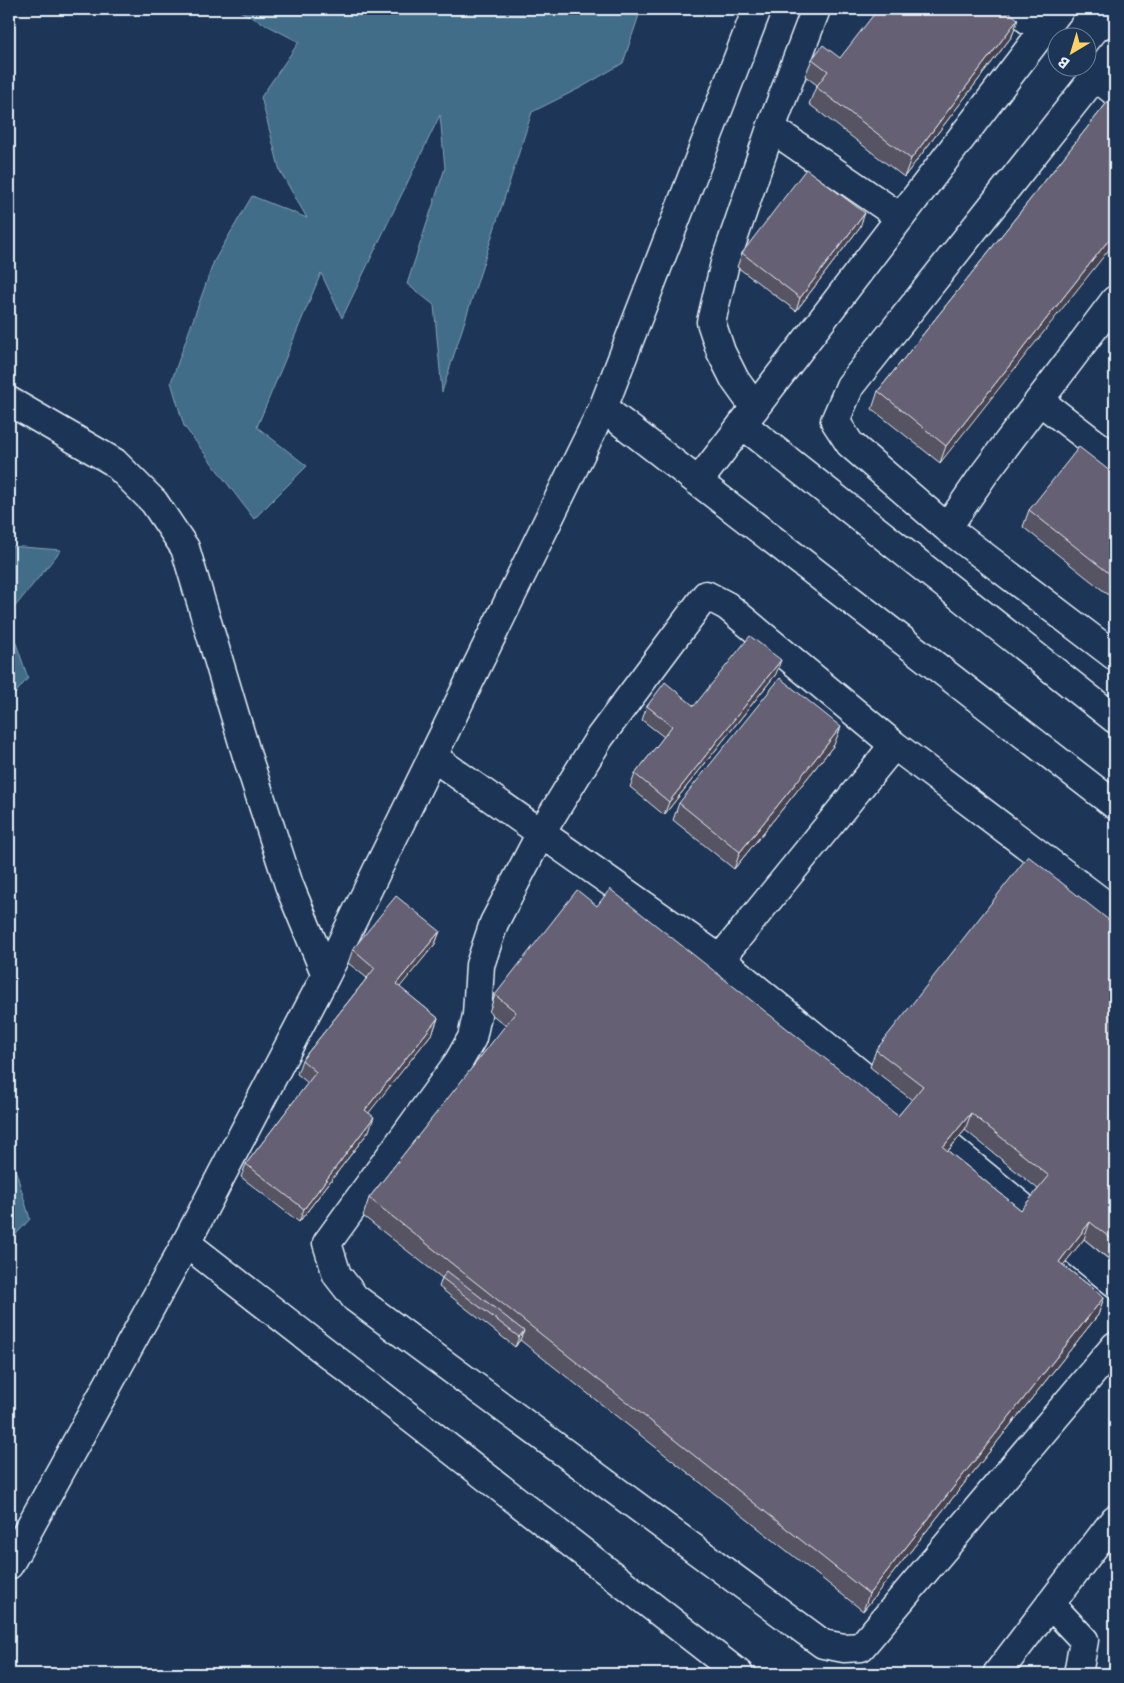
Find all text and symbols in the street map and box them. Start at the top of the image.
north arrow [1046,28,1096,78]
text: B [1053,51,1074,74]

